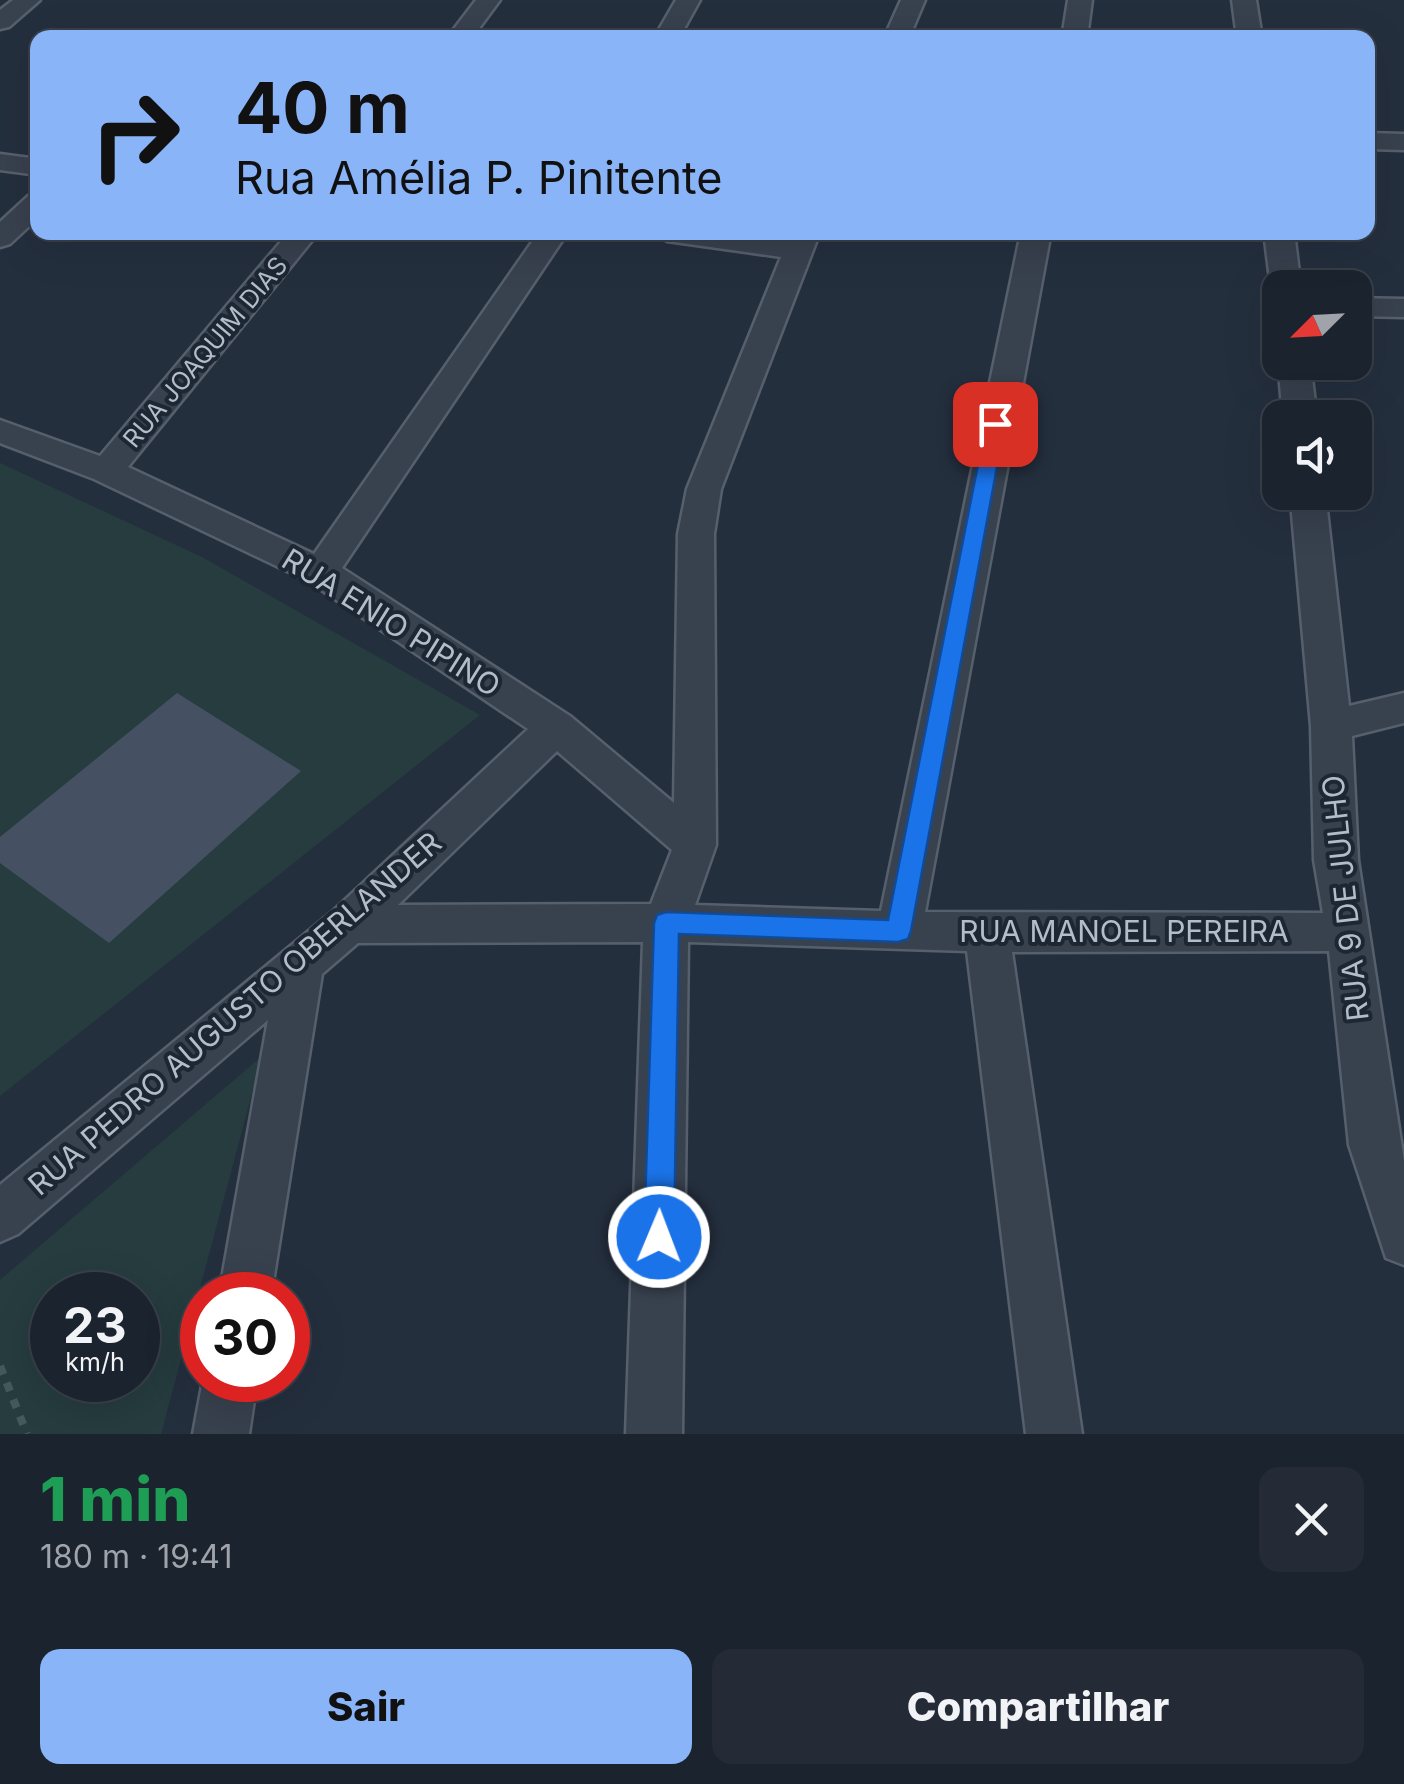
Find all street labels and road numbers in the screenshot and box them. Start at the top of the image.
street label: RUA JOAQUIM DIAS [117,251,293,453]
street label: RUA ENIO PIPINO [276,541,507,704]
street label: RUA 9 DE JULHO [1314,773,1376,1023]
street label: RUA PEDRO AUGUSTO OBERLANDER [21,824,448,1202]
street label: RUA MANOEL PEREIRA [959,913,1289,949]

